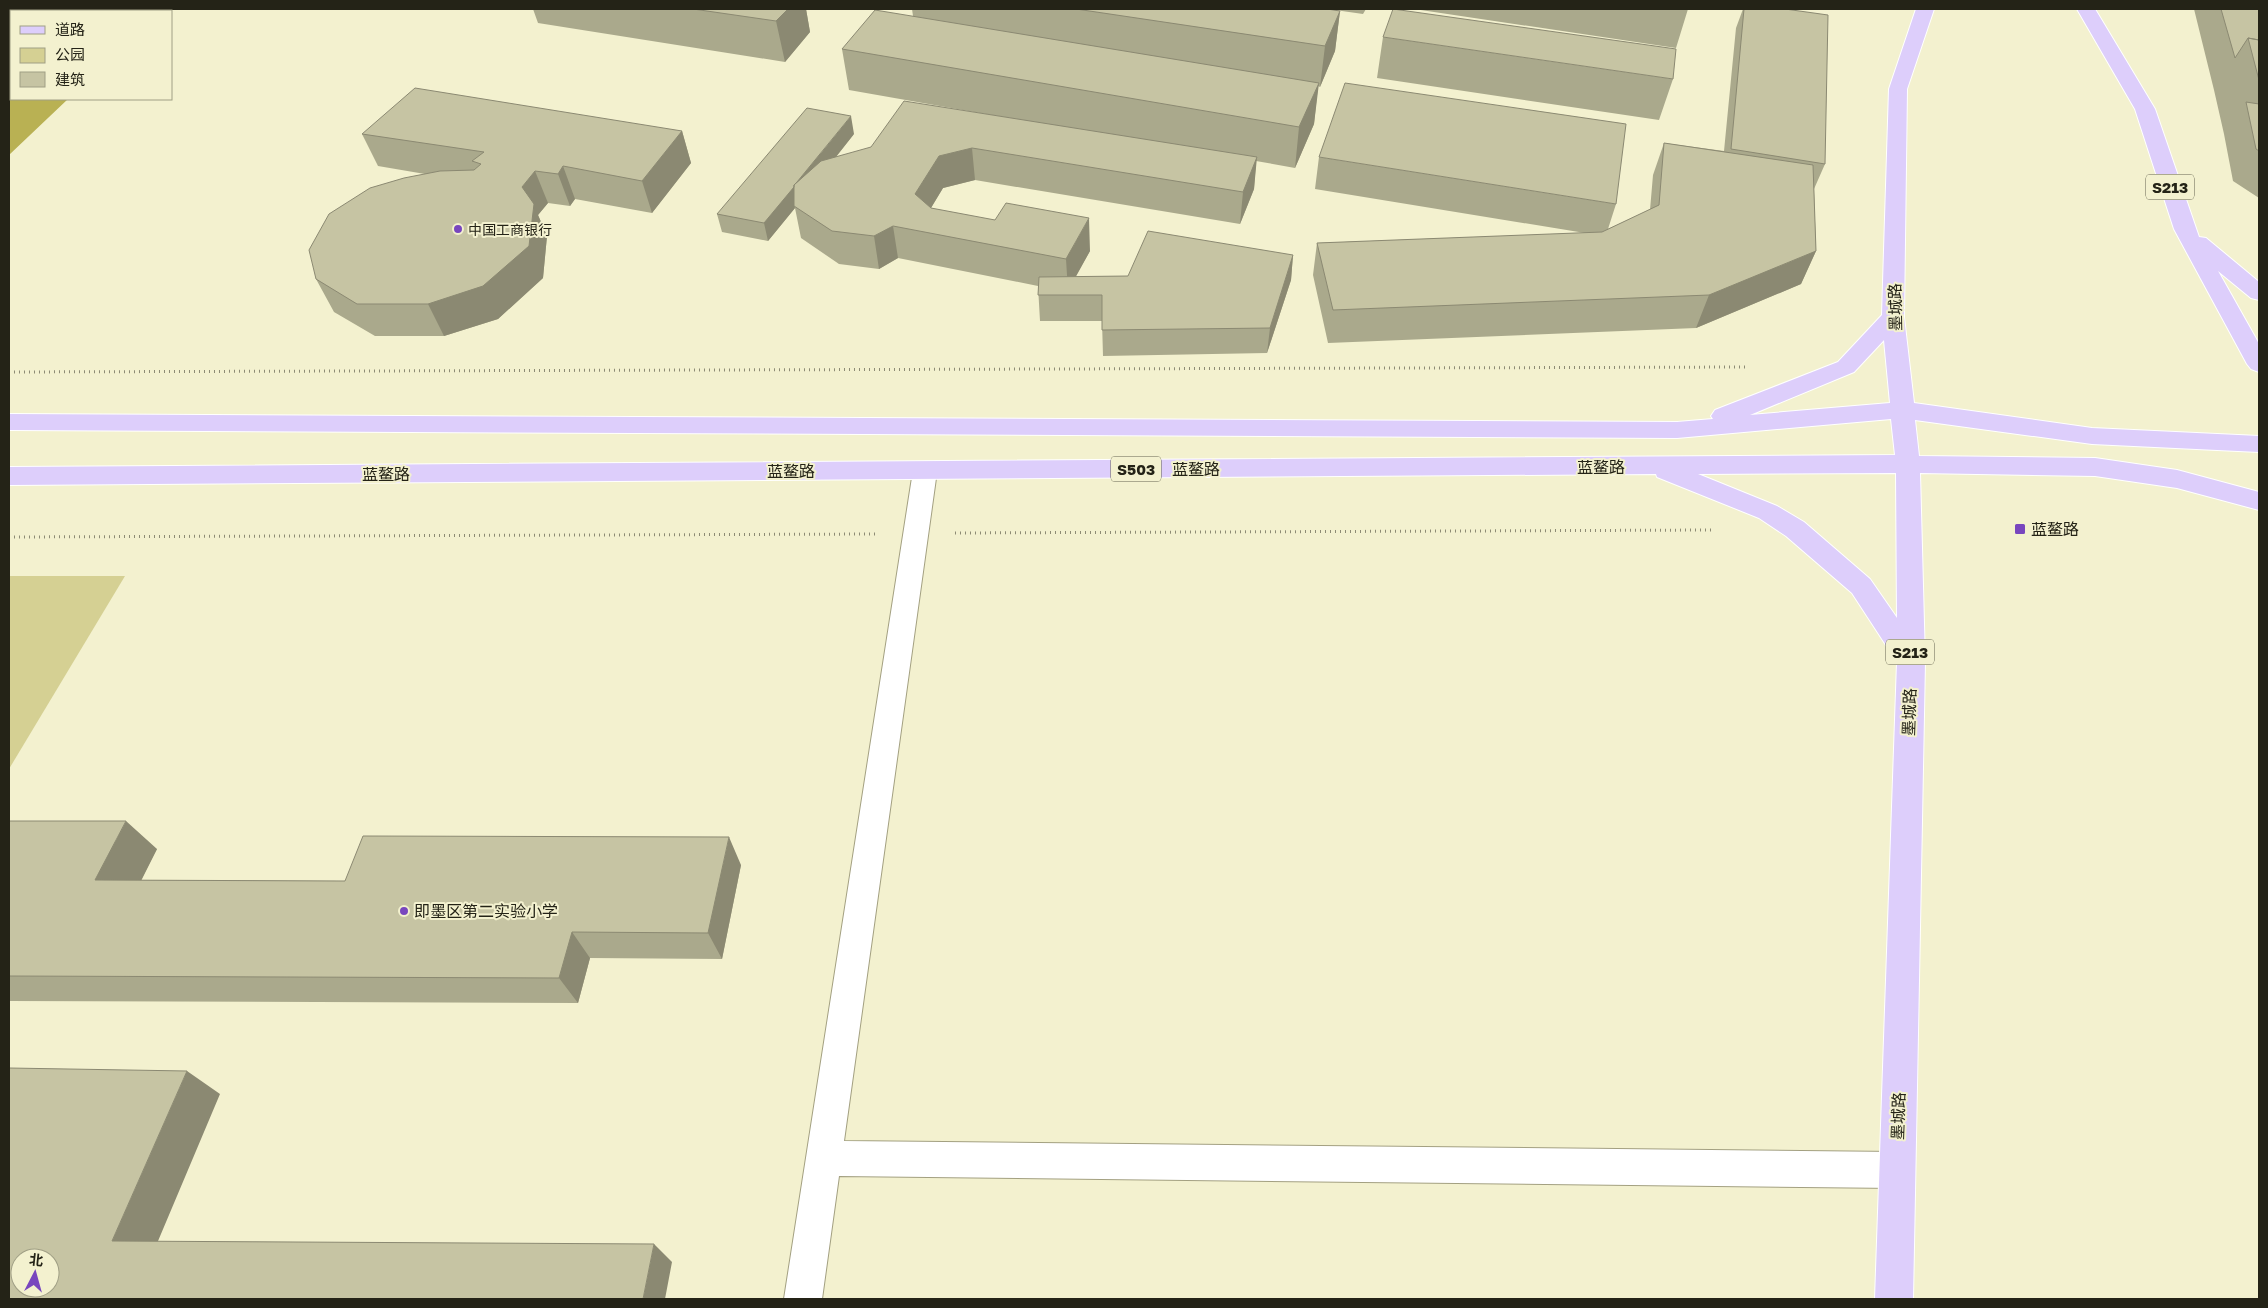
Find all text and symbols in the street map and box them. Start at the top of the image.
legend [10,10,172,100]
text: 道路 [55,20,85,38]
text: 公园 [55,45,85,63]
text: 建筑 [55,70,85,88]
road number: S213 [2146,174,2194,200]
place label: 中国工商银行 [468,221,552,238]
marker: 中国工商银行 [452,223,464,235]
street label: 墨城路 [1885,283,1905,331]
road number: S503 [1111,456,1161,482]
street label: 蓝鳌路 [1577,457,1625,477]
street label: 蓝鳌路 [1172,459,1220,479]
street label: 蓝鳌路 [767,461,815,481]
street label: 蓝鳌路 [362,464,410,484]
place label: 蓝鳌路 [2031,519,2079,539]
marker: 蓝鳌路 [2013,522,2027,536]
road number: S213 [1886,640,1934,664]
street label: 墨城路 [1898,688,1920,736]
place label: 即墨区第二实验小学 [414,901,558,921]
marker: 即墨区第二实验小学 [398,905,410,917]
street label: 墨城路 [1887,1092,1909,1140]
north arrow [10,1248,60,1298]
text: 北 [29,1250,44,1269]

